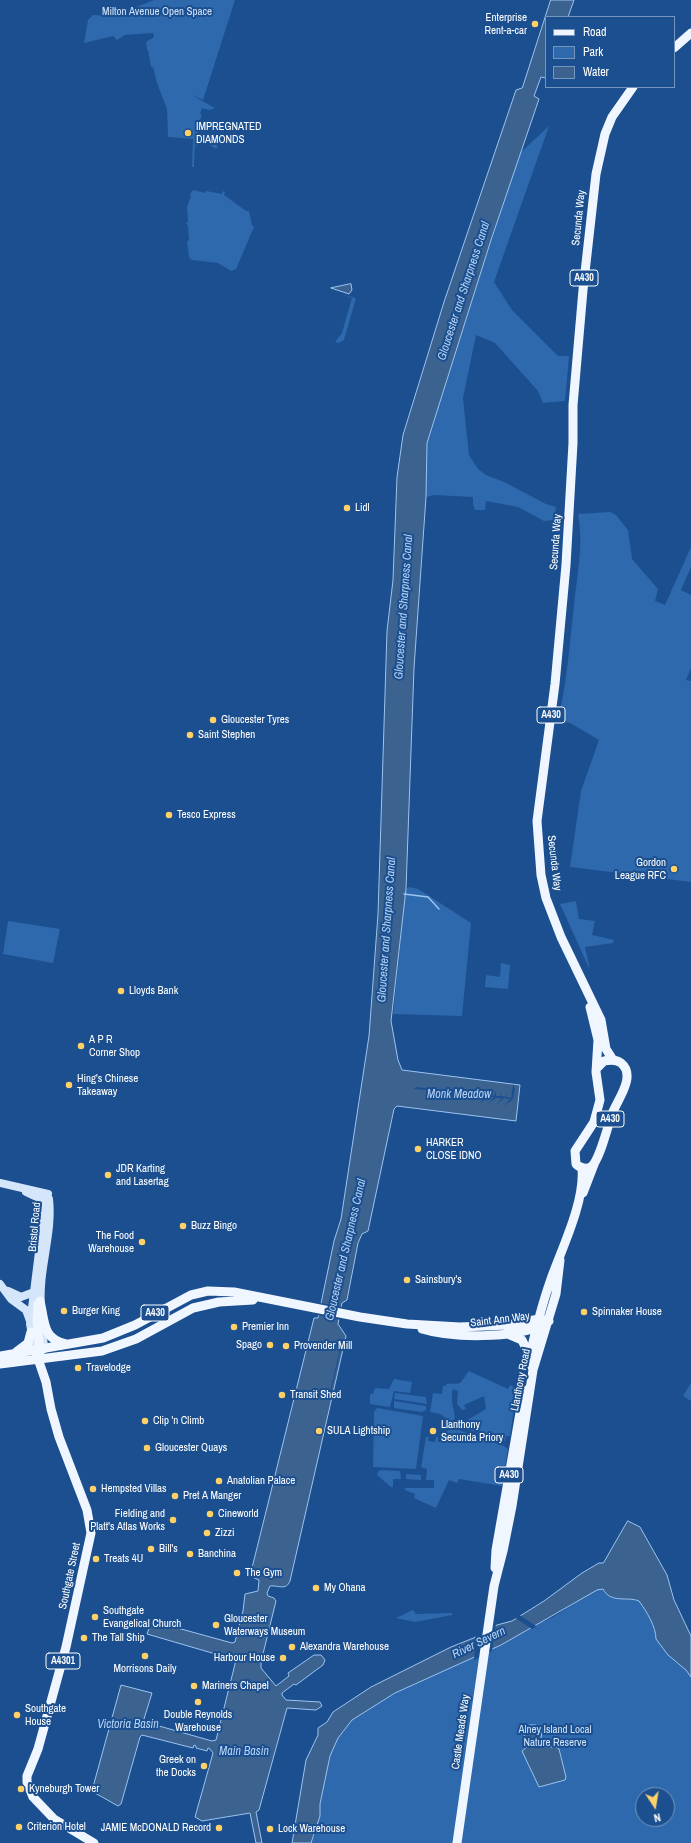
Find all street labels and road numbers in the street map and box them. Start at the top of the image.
street label: Secunda Way [570,190,588,246]
road number: A430 [570,270,598,286]
street label: Secunda Way [547,514,565,570]
road number: A430 [537,707,565,723]
street label: Secunda Way [544,834,564,892]
road number: A430 [596,1111,624,1127]
street label: Bristol Road [26,1202,44,1252]
road number: A430 [141,1305,169,1321]
street label: Saint Ann Way [469,1310,531,1330]
street label: Llanthony Road [508,1348,534,1412]
road number: A430 [495,1467,523,1483]
street label: Southgate Street [57,1542,83,1610]
road number: A4301 [46,1653,80,1669]
street label: Castle Meads Way [449,1694,473,1770]

